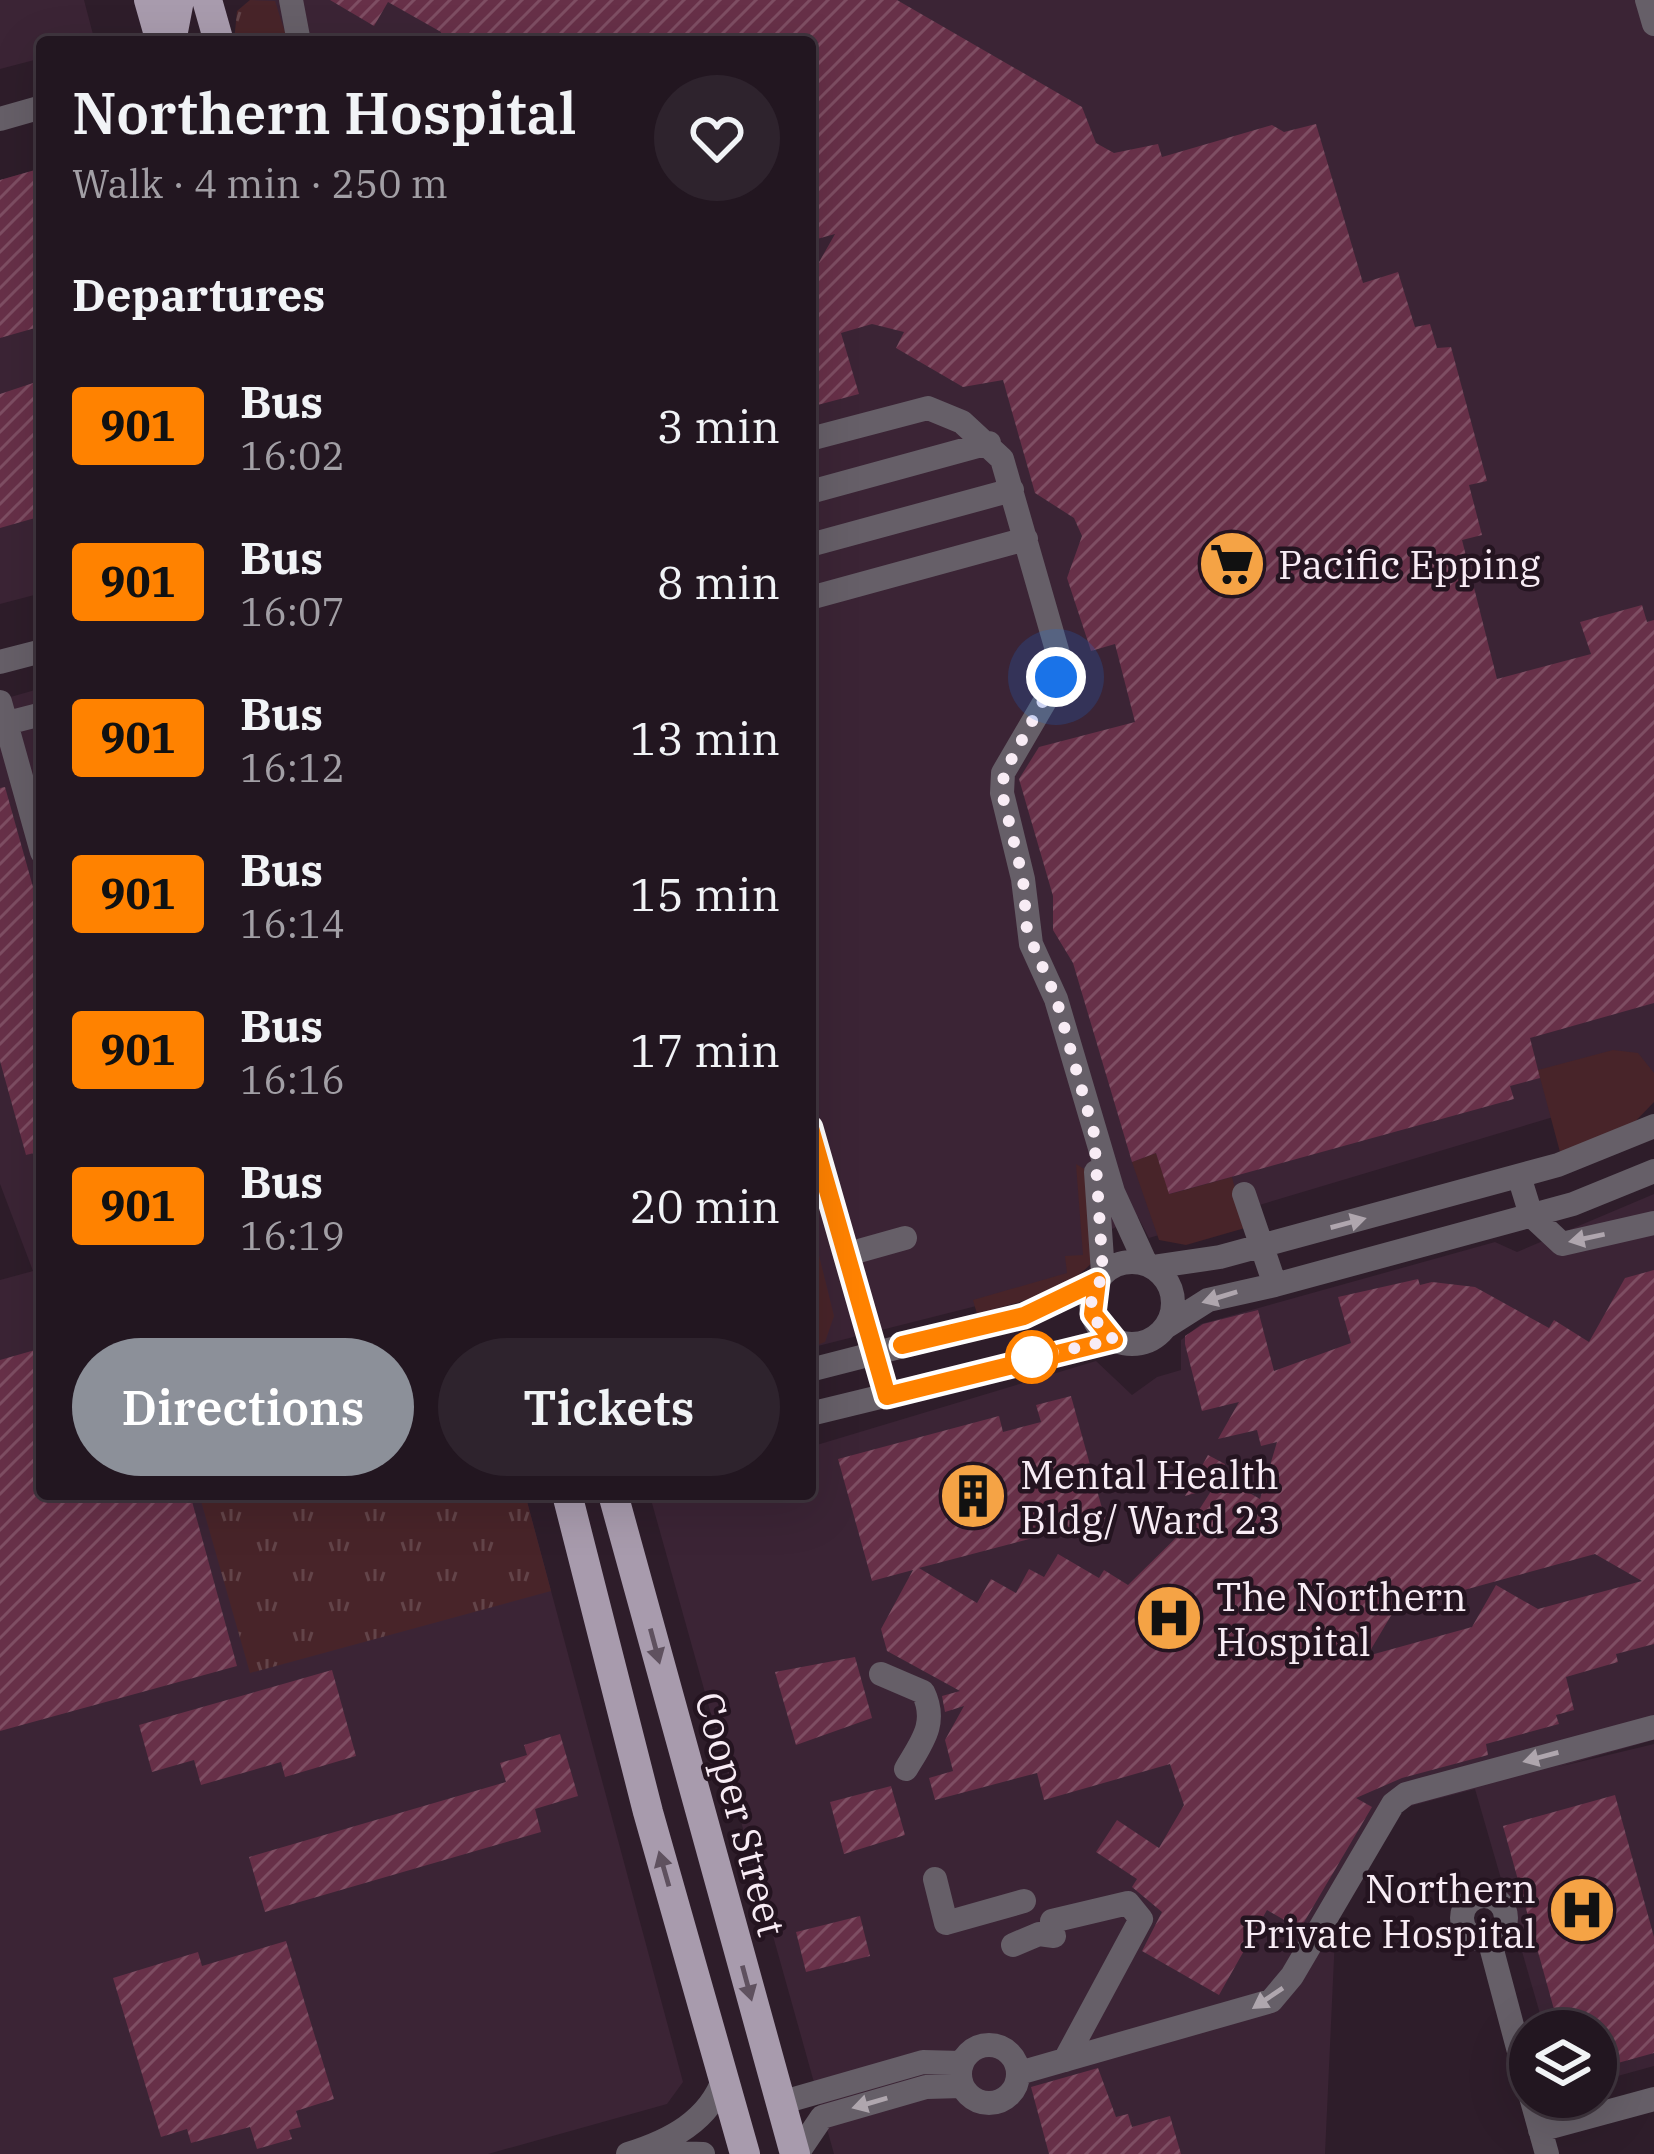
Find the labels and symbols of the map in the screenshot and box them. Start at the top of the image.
supermarket icon: Pacific Epping [1197,529,1267,599]
place label: Pacific Epping [1278,539,1541,590]
your location [1026,647,1086,707]
one-way arrow [1330,1213,1367,1232]
one-way arrow [1569,1229,1606,1248]
one-way arrow [1201,1289,1238,1308]
unlabelled marker [1007,1332,1057,1382]
place label: Mental Health Bldg/ Ward 23 [1020,1449,1281,1545]
building icon: Mental Health Bldg/ Ward 23 [938,1461,1008,1531]
place label: The Northern Hospital [1216,1571,1467,1667]
hospital icon: The Northern Hospital [1134,1583,1204,1653]
one-way arrow [646,1628,665,1665]
street label: Cooper Street [684,1686,798,1942]
one-way arrow [1522,1748,1559,1767]
one-way arrow [654,1851,673,1888]
place label: Northern Private Hospital [1243,1863,1536,1959]
hospital icon: Northern Private Hospital [1547,1875,1617,1945]
one-way arrow [739,1965,758,2002]
one-way arrow [1252,1986,1284,2009]
one-way arrow [851,2095,888,2113]

